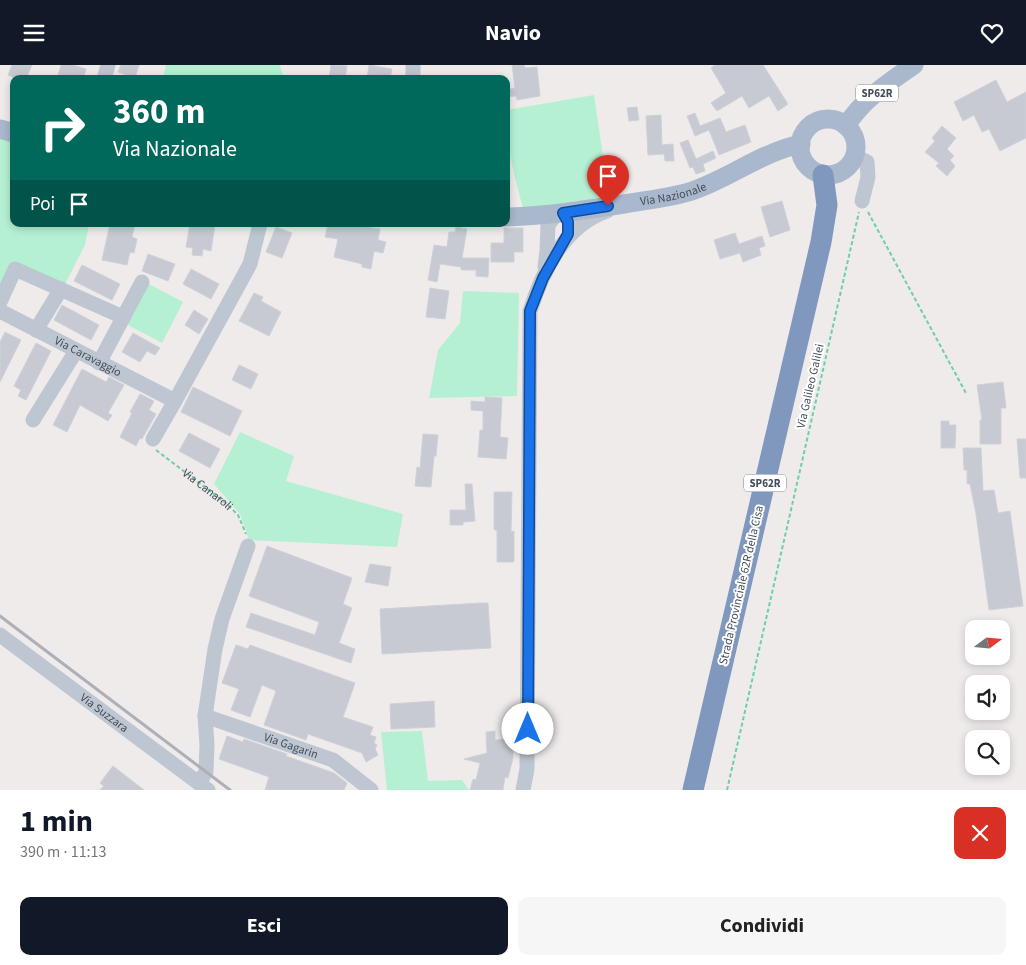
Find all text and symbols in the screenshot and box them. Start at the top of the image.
text: Navio [485,17,541,49]
icon: menu [20,19,48,47]
icon: heart [978,19,1006,47]
road number: SP62R [856,84,898,101]
text: 360 m [113,87,205,137]
icon: right [30,95,95,160]
text: Via Nazionale [113,133,237,165]
pin [587,155,629,206]
icon: arrive [594,162,622,190]
street label: Via Nazionale [639,178,709,210]
icon: arrive [65,190,93,218]
text: Poi [30,191,55,218]
street label: Via Caravaggio [51,332,124,381]
street label: Via Galileo Galilei [792,342,828,430]
street label: Via Canaroli [179,465,237,514]
road number: SP62R [744,474,786,491]
street label: Strada Provinciale 62R della Cisa [715,504,768,666]
north arrow [965,620,1010,665]
map controls [965,620,1010,775]
button: sound [965,675,1010,720]
street label: Via Suzzara [76,689,132,737]
position arrow [501,702,553,754]
street label: Via Gagarin [261,729,320,763]
button: search [965,730,1010,775]
text: 1 min [20,800,93,843]
button: close [954,807,1006,859]
text: 390 m · 11:13 [20,841,107,863]
button: Esci [20,897,508,955]
button: Condividi [518,897,1006,955]

